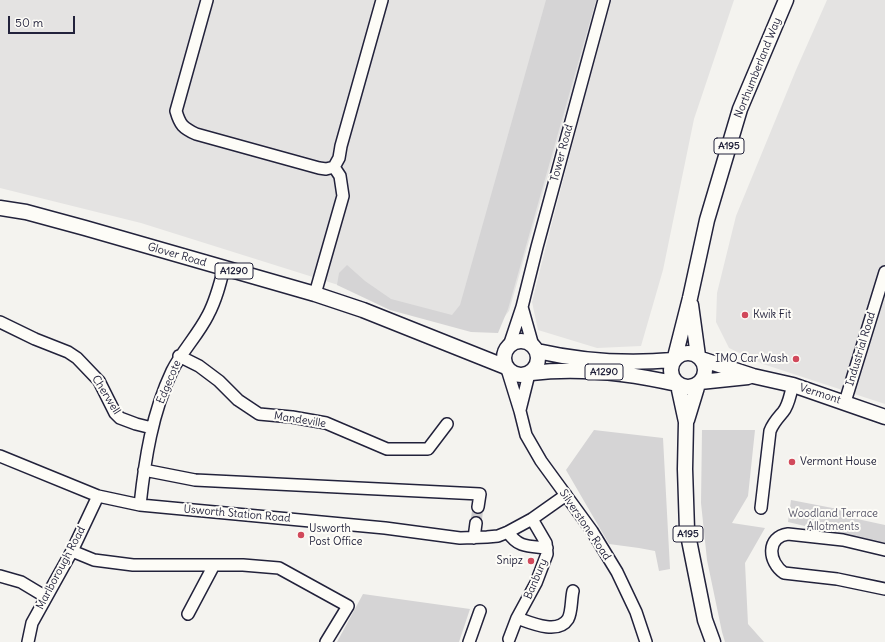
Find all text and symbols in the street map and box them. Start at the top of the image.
scale bar [10,8,77,34]
text: 50 m [15,15,43,30]
street label: Northumberland Way [732,16,784,120]
street label: Tower Road [548,123,576,183]
road number: A195 [714,138,744,154]
street label: Glover Road [146,240,208,270]
road number: A1290 [215,263,253,279]
place label: Kwik Fit [753,308,791,322]
marker: Kwik Fit [740,310,750,320]
street label: Industrial Road [843,310,879,388]
place label: IMO Car Wash [715,352,788,366]
marker: IMO Car Wash [791,354,801,364]
street label: Edgecote [154,358,184,406]
road number: A1290 [585,364,623,380]
street label: Cherwell [89,373,123,417]
street label: Vermont [798,381,842,407]
street label: Mandeville [273,409,327,431]
place label: Vermont House [800,455,877,469]
marker: Vermont House [787,457,797,467]
street label: Silverstone Road [556,487,614,563]
street label: Usworth Station Road [183,503,291,525]
park label: Woodland Terrace Allotments [788,507,878,533]
place label: Usworth Post Office [309,522,362,548]
street label: Marlborough Road [34,524,88,612]
road number: A195 [673,526,703,542]
marker: Usworth Post Office [296,530,306,540]
place label: Snipz [497,554,523,568]
marker: Snipz [526,556,536,566]
street label: Banbury [522,557,550,601]

